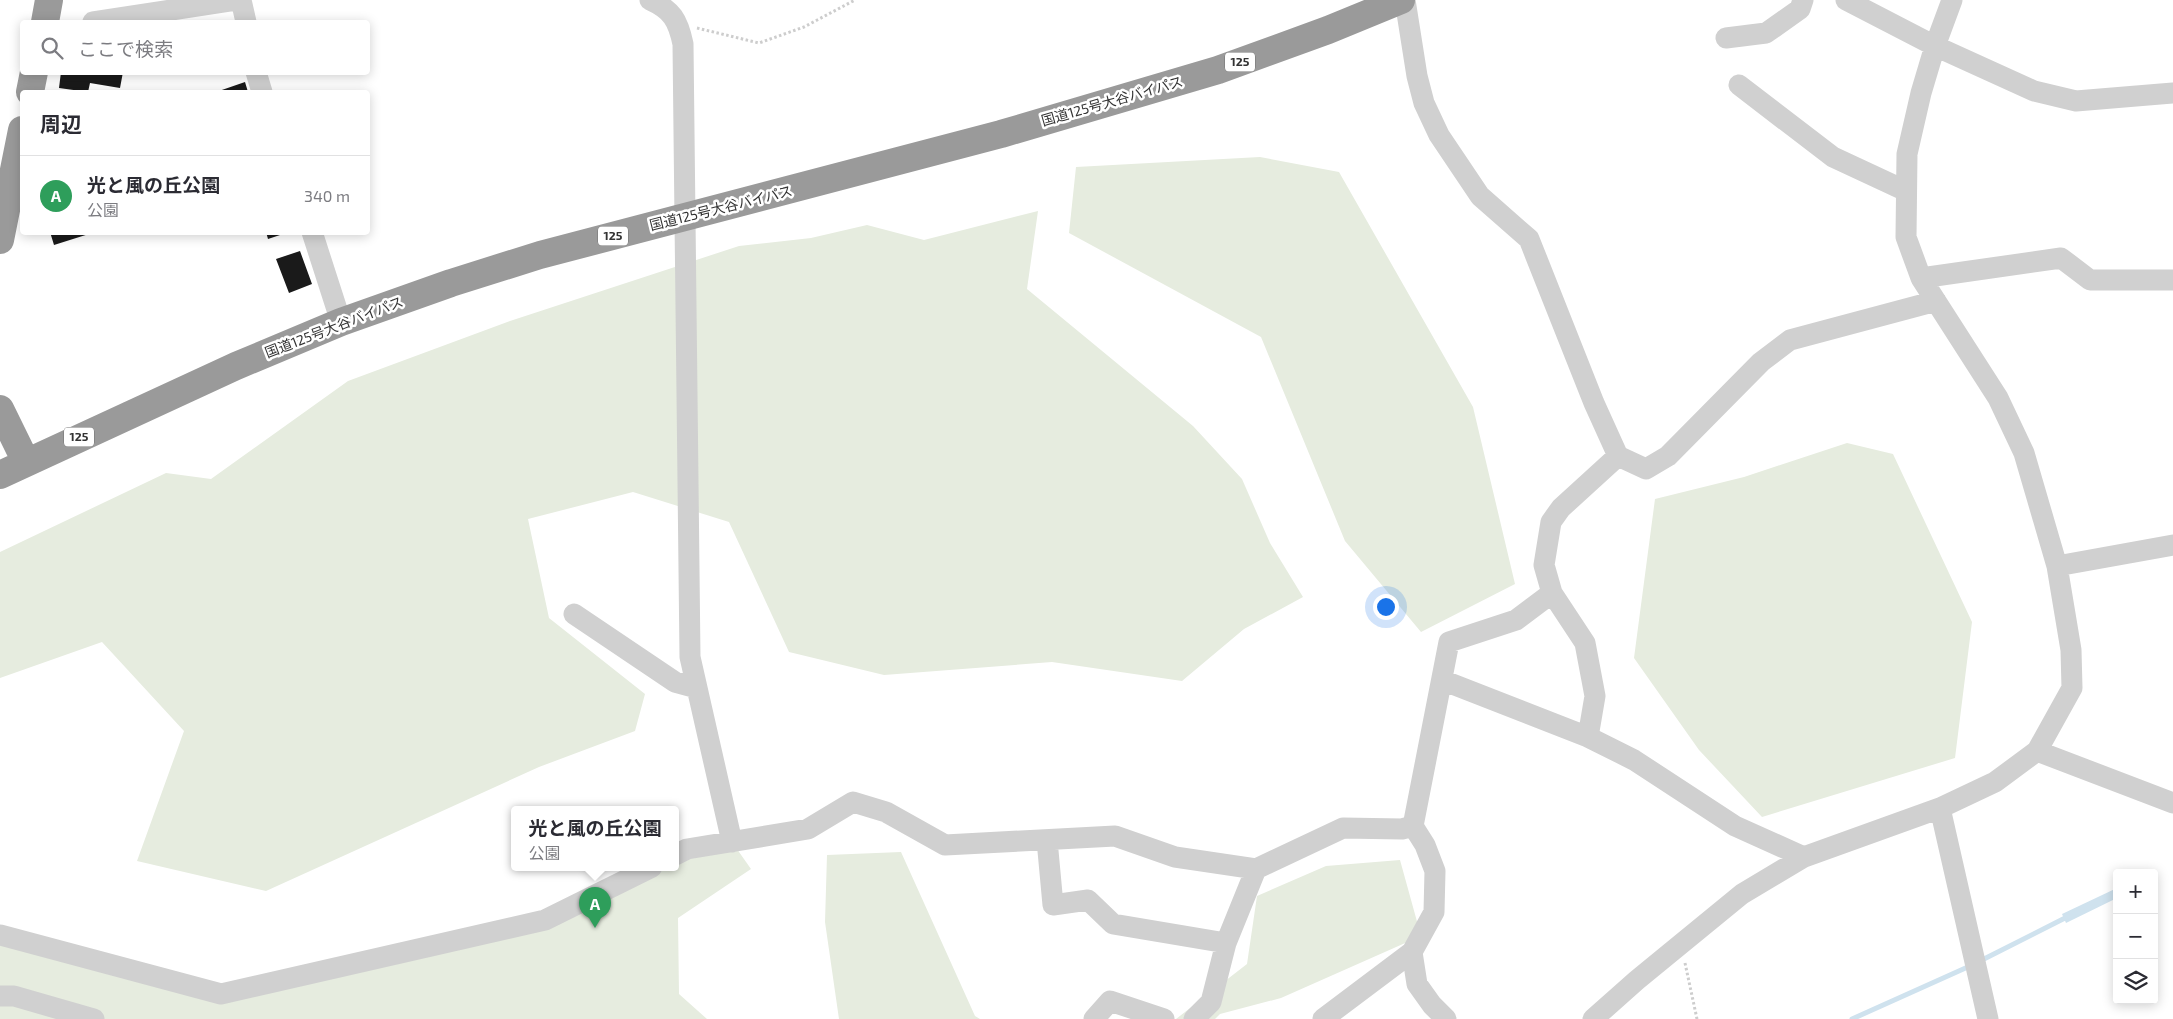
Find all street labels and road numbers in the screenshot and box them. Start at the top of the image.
road number: 125 [1225,52,1255,72]
street label: 国道125号大谷バイパス [1039,72,1185,129]
street label: 国道125号大谷バイパス [648,182,794,234]
road number: 125 [598,227,628,246]
street label: 国道125号大谷バイパス [262,292,405,361]
road number: 125 [64,428,94,447]

